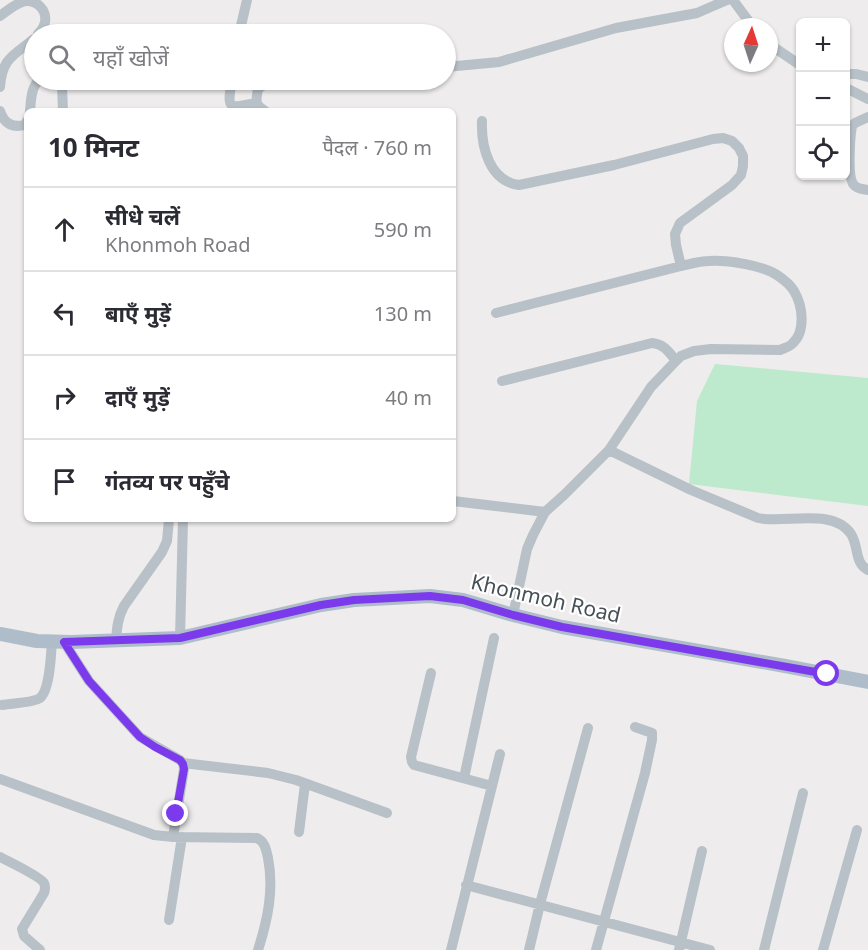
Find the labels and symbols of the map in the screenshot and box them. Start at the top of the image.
north arrow [724,18,778,72]
street label: Khonmoh Road [468,567,624,629]
route start [813,660,839,686]
route end [162,800,188,826]

